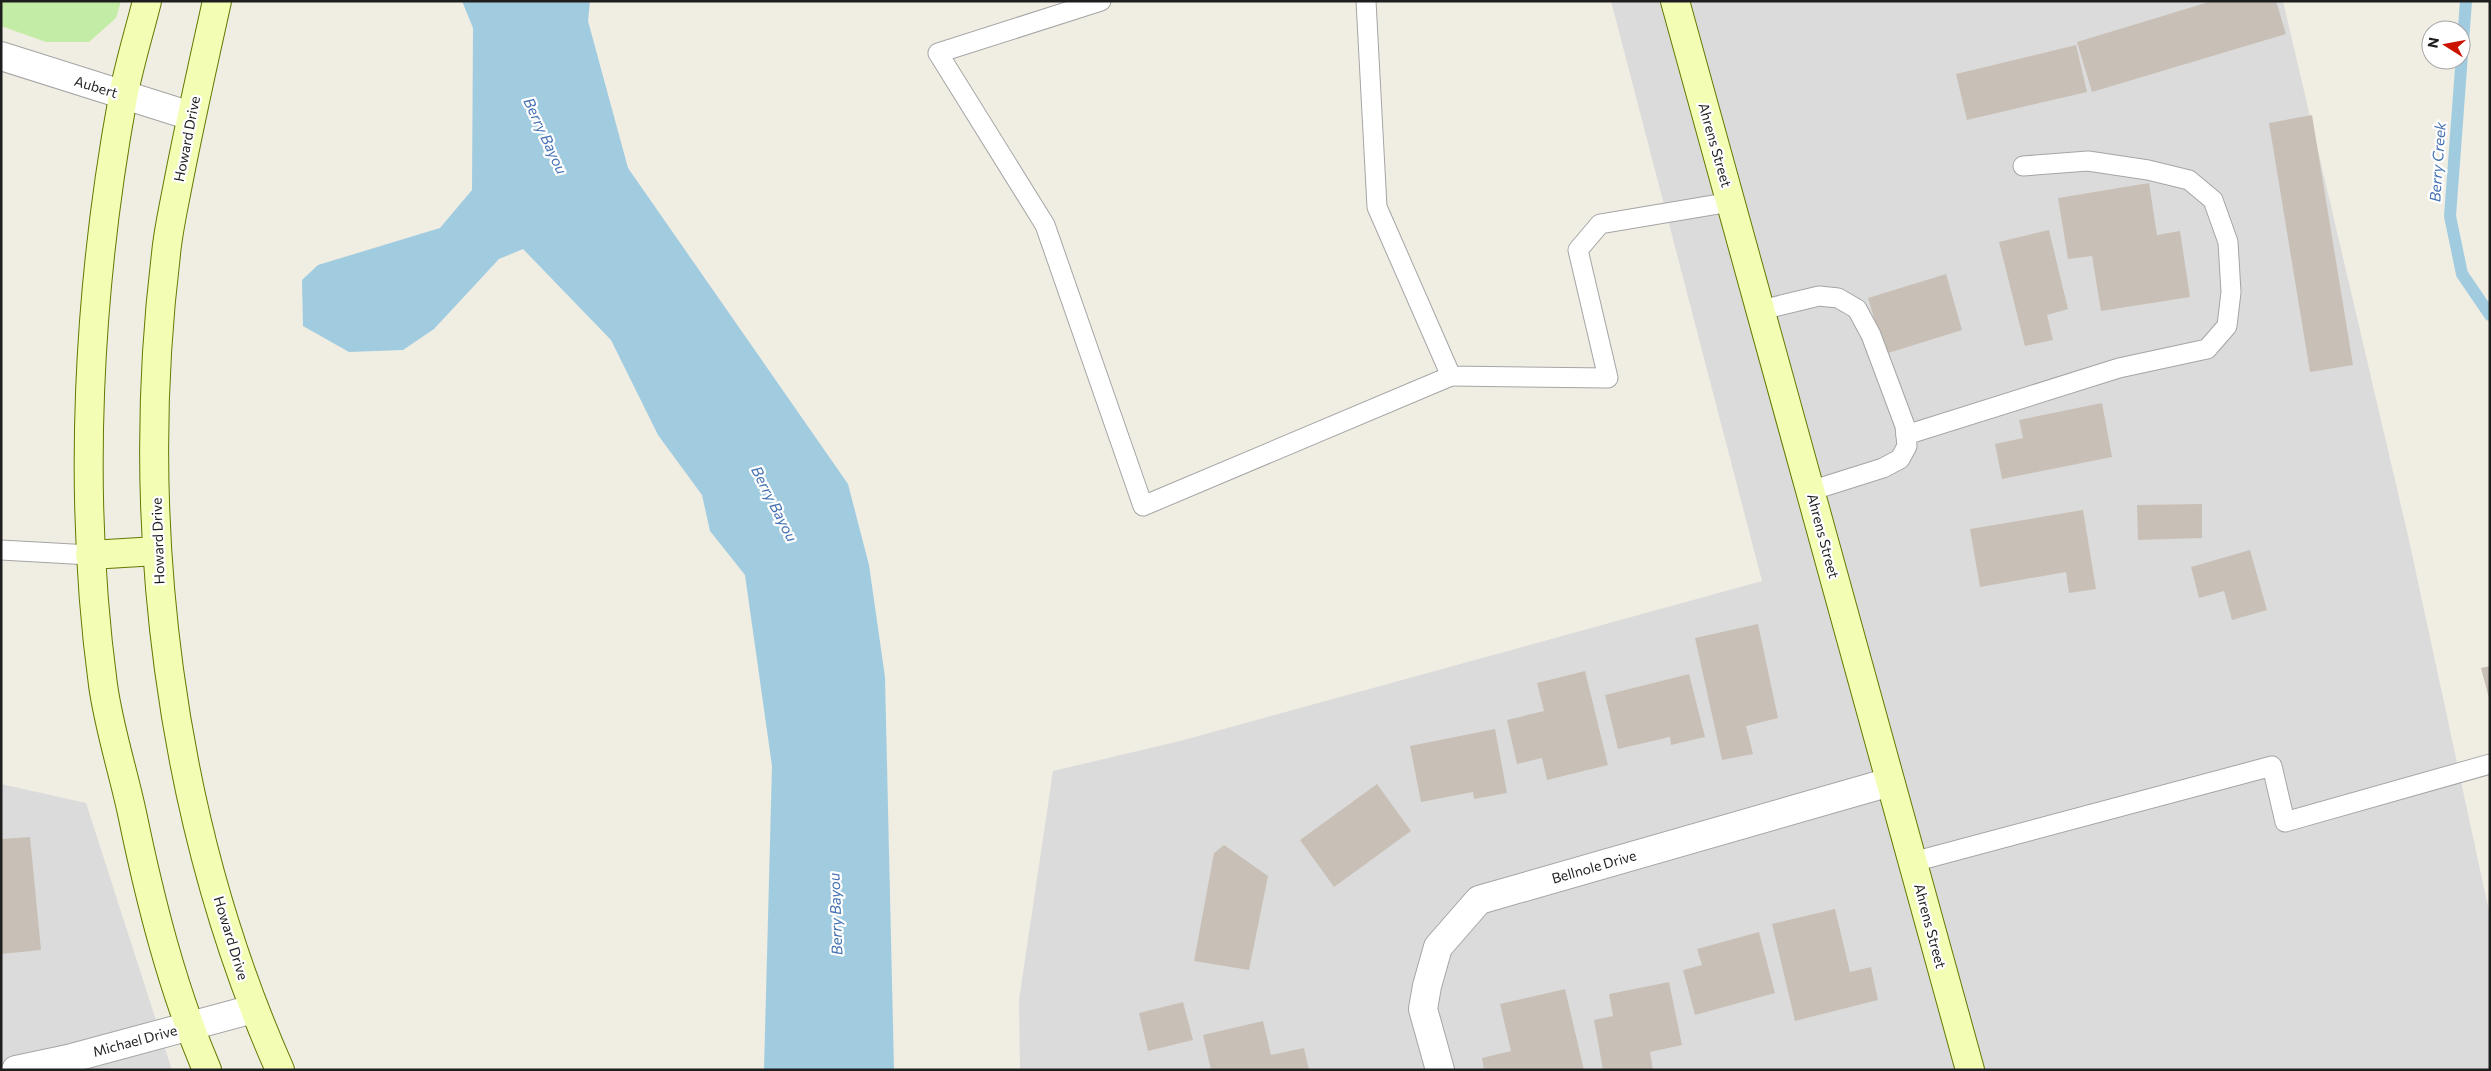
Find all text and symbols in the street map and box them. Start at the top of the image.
north arrow [2421,20,2471,70]
text: N [2423,36,2442,49]
street label: Aubert [72,72,120,101]
water label: Berry Bayou [520,94,572,177]
street label: Howard Drive [170,95,203,183]
street label: Ahrens Street [1695,101,1736,189]
water label: Berry Creek [2425,120,2449,203]
water label: Berry Bayou [748,463,802,545]
street label: Ahrens Street [1804,492,1843,580]
street label: Howard Drive [147,497,168,585]
street label: Bellnole Drive [1550,846,1638,887]
water label: Berry Bayou [825,872,845,956]
street label: Ahrens Street [1911,882,1950,970]
street label: Howard Drive [211,894,252,982]
street label: Michael Drive [91,1021,179,1060]

